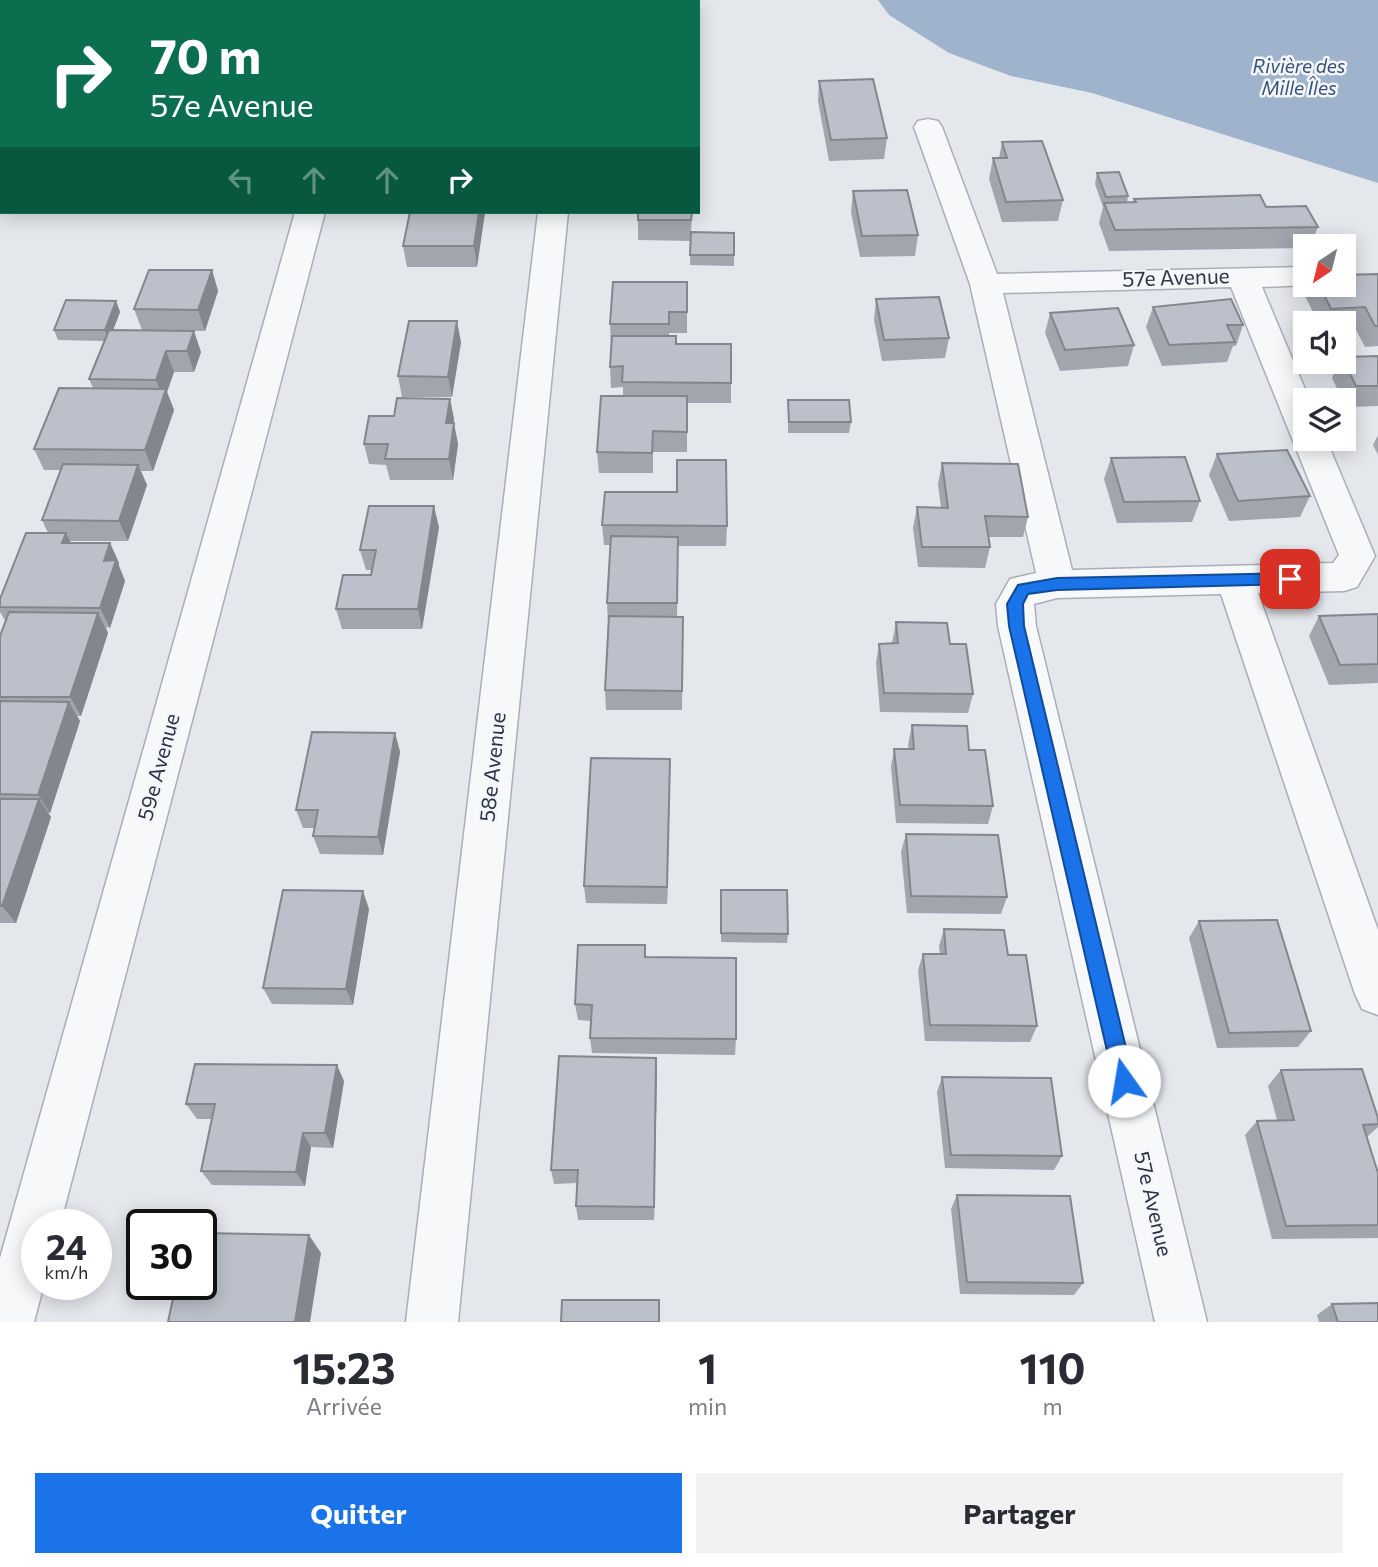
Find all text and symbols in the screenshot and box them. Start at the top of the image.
text: 70 m [150,24,261,84]
icon: right [35,28,126,119]
water label: Rivière des Mille Îles [1253,54,1346,99]
text: 57e Avenue [150,84,314,124]
icon: left [222,161,260,199]
icon: ahead [295,161,333,199]
icon: ahead [368,161,406,199]
icon: right [441,161,479,199]
north arrow [1293,234,1356,298]
map controls [1293,234,1356,451]
street label: 57e Avenue [1122,262,1230,291]
button: sound [1293,311,1356,374]
button: layers [1293,388,1356,451]
pin [1260,549,1320,609]
icon: arrive [1271,560,1309,598]
street label: 59e Avenue [131,710,184,823]
street label: 58e Avenue [473,711,510,823]
position arrow [1087,1044,1161,1118]
street label: 57e Avenue [1130,1149,1179,1259]
speed limit sign: 30 [126,1209,217,1300]
text: 24 [46,1224,87,1267]
text: km/h [45,1261,88,1283]
text: 15:23 [292,1341,395,1393]
text: 1 [698,1341,717,1393]
text: 110 [1020,1341,1086,1393]
text: Arrivée [306,1392,382,1420]
text: min [688,1392,727,1420]
text: m [1043,1392,1063,1420]
button: Quitter [35,1473,682,1553]
button: Partager [696,1473,1343,1553]

